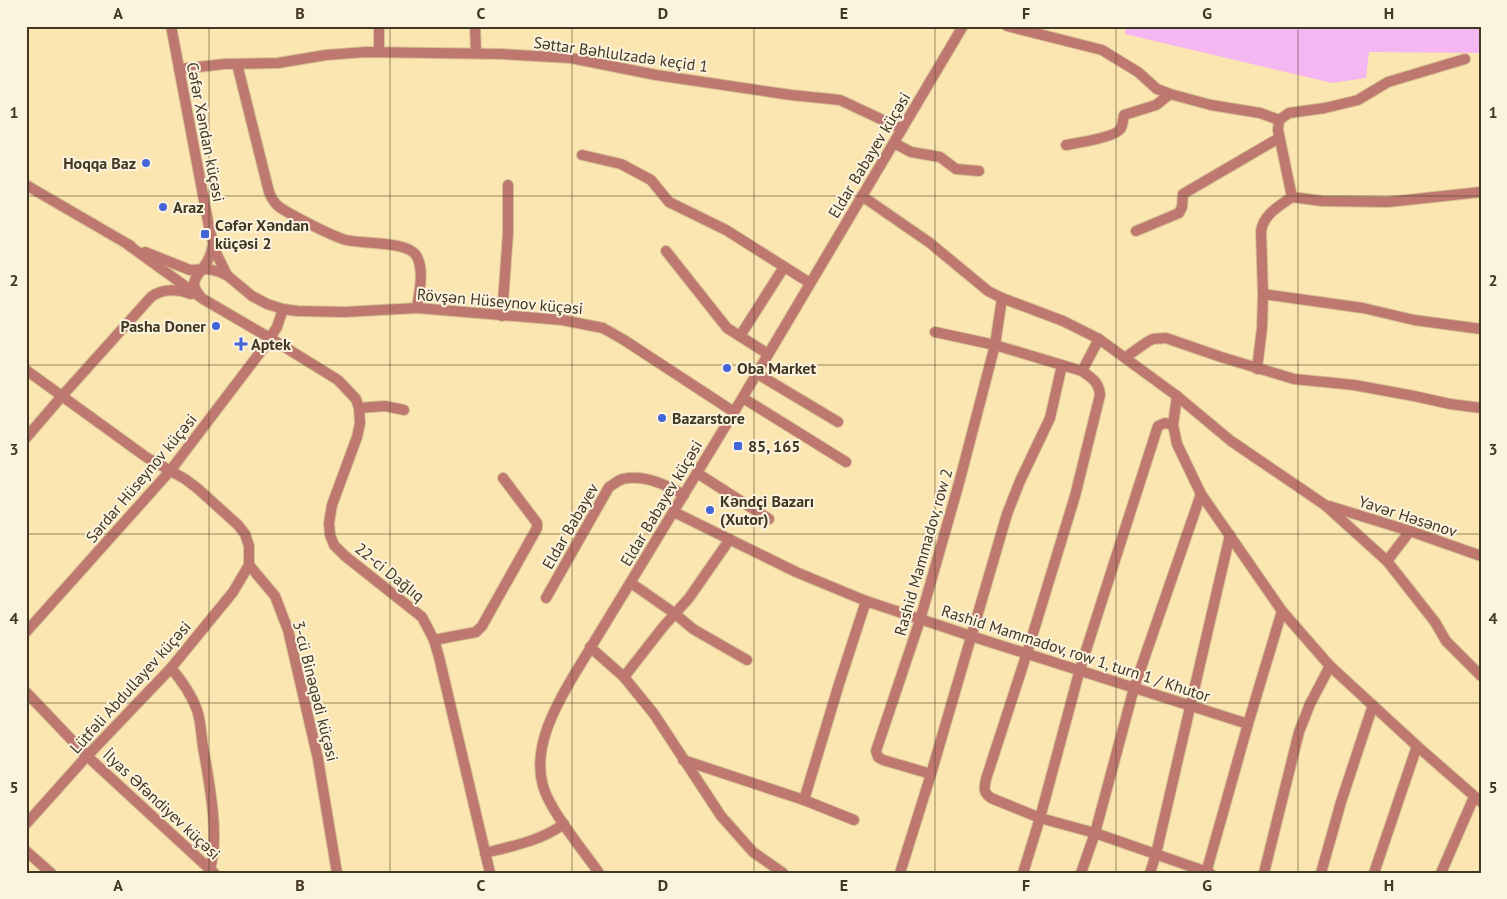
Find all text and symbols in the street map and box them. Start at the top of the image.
text: A [113,3,123,23]
text: B [295,3,305,23]
text: C [477,3,486,23]
text: D [658,3,668,23]
text: E [840,3,848,23]
text: F [1022,3,1030,23]
text: G [1202,3,1212,23]
text: H [1384,3,1394,23]
street label: Səttar Bəhlulzadə keçid 1 [532,32,710,76]
street label: Cəfər Xəndan küçəsi [183,60,229,204]
street label: Eldar Babayev küçəsi [824,88,914,222]
text: 1 [9,102,19,122]
text: 1 [1488,102,1498,122]
place label: Hoqqa Baz [63,153,136,173]
marker: Hoqqa Baz [140,157,152,169]
place label: Araz [173,197,204,217]
marker: Araz [157,201,169,213]
place label: Cəfər Xəndan küçəsi 2 [215,215,309,253]
marker: Cəfər Xəndan küçəsi 2 [199,228,211,240]
text: 2 [9,270,19,290]
text: 2 [1488,270,1498,290]
street label: Rövşən Hüseynov küçəsi [416,284,584,318]
place label: Pasha Doner [121,316,206,336]
marker: Pasha Doner [210,320,222,332]
place label: Aptek [251,334,291,354]
marker: Aptek [235,338,247,350]
place label: Oba Market [737,358,816,378]
marker: Oba Market [721,362,733,374]
place label: Bazarstore [672,408,745,428]
street label: Sərdar Hüseynov küçəsi [81,409,201,547]
marker: Bazarstore [656,412,668,424]
street label: Eldar Babayev küçəsi [616,436,706,570]
place label: 85, 165 [748,436,800,456]
text: 3 [9,439,19,459]
text: 3 [1488,439,1498,459]
marker: 85, 165 [732,440,744,452]
street label: Rashid Mammadov, row 2 [890,466,956,638]
street label: Eldar Babayev [537,479,603,573]
place label: Kəndçi Bazarı (Xutor) [720,491,814,529]
street label: Yavər Həsənov [1356,491,1460,541]
marker: Kəndçi Bazarı (Xutor) [704,504,716,516]
street label: 22-ci Dağlıq [351,538,429,606]
street label: Rashid Mammadov, row 1, turn 1 / Khutor [939,600,1213,706]
text: 4 [9,608,19,628]
text: 4 [1488,608,1498,628]
street label: Lütfəli Abdullayev küçəsi [65,617,195,757]
street label: 3-cü Binəqədi küçəsi [289,619,343,763]
street label: İlyas Əfəndiyev küçəsi [99,744,225,864]
text: 5 [9,777,19,797]
text: 5 [1488,777,1498,797]
text: A [113,875,123,895]
text: B [295,875,305,895]
text: C [477,875,486,895]
text: D [658,875,668,895]
text: E [840,875,848,895]
text: F [1022,875,1030,895]
text: G [1202,875,1212,895]
text: H [1384,875,1394,895]

